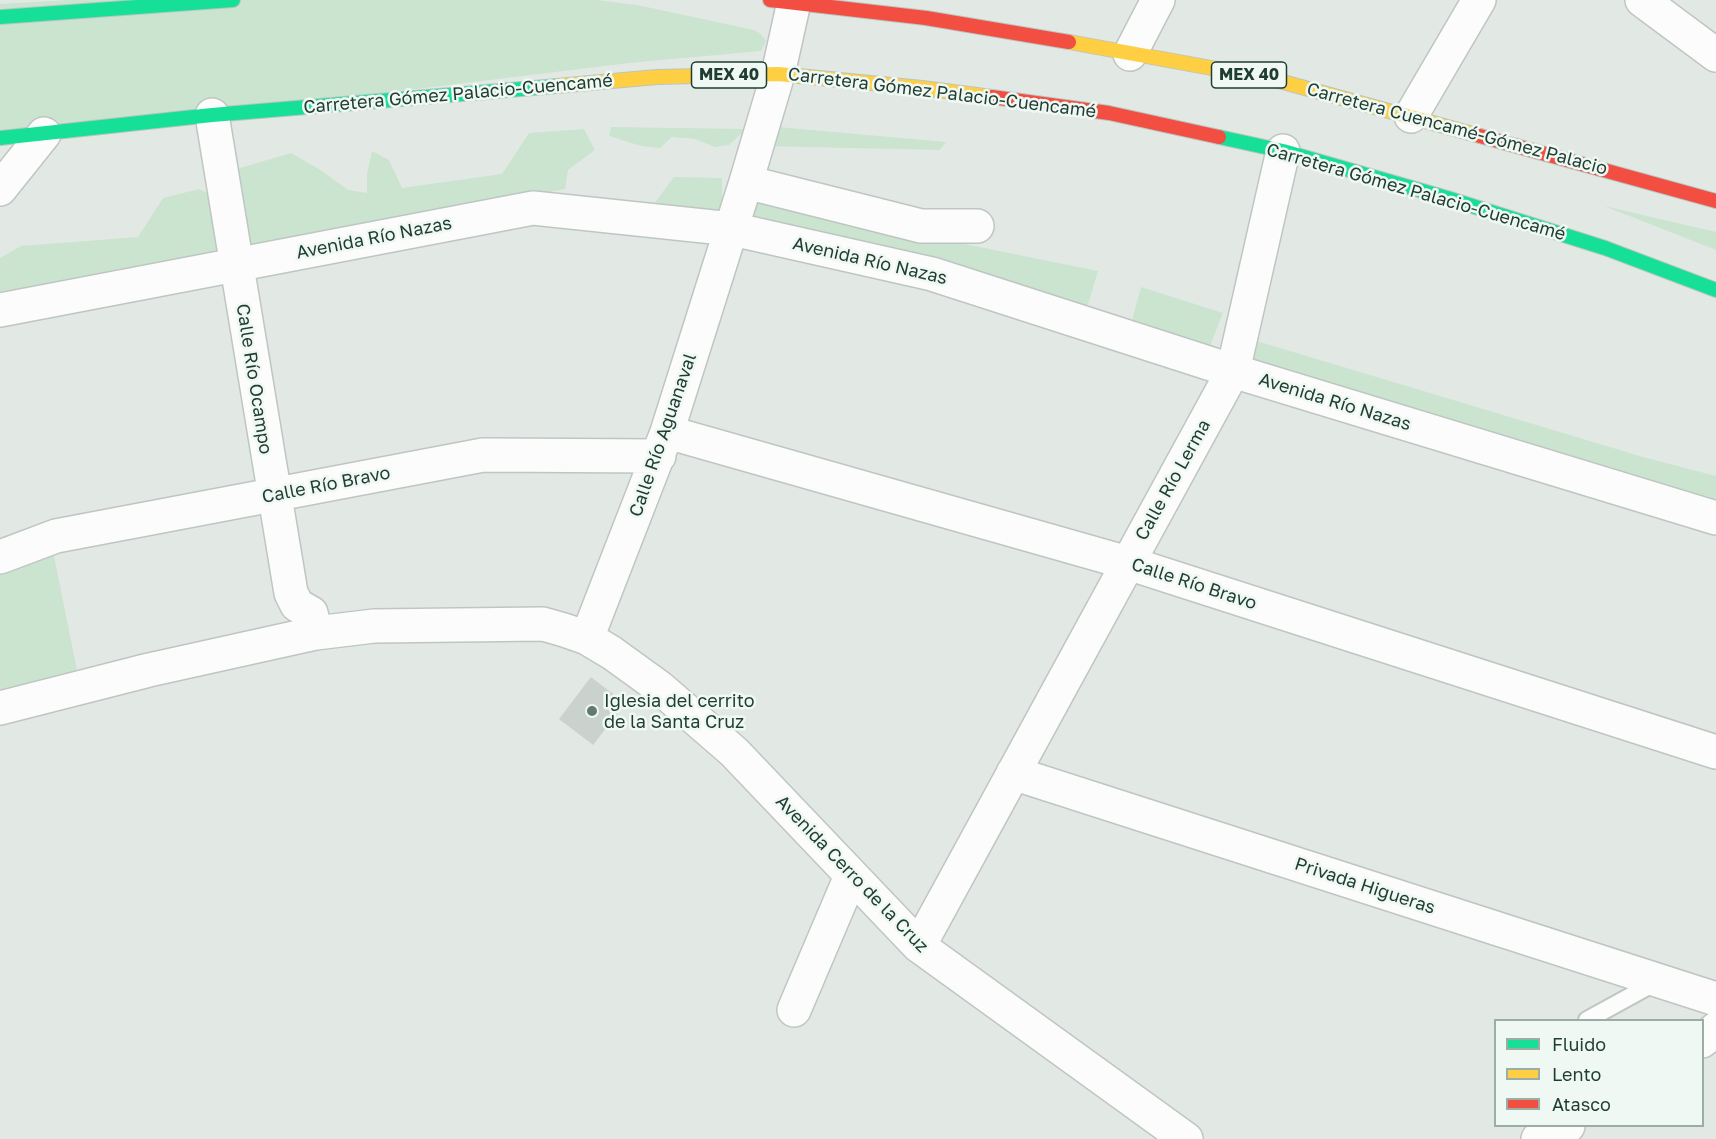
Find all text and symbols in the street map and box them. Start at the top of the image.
road number: MEX 40 [692,62,766,88]
road number: MEX 40 [1212,62,1286,88]
street label: Carretera Gómez Palacio-Cuencamé [787,63,1097,123]
street label: Carretera Gómez Palacio-Cuencamé [302,70,614,118]
street label: Carretera Cuencamé-Gómez Palacio [1304,78,1610,180]
street label: Carretera Gómez Palacio-Cuencamé [1264,139,1568,245]
street label: Avenida Río Nazas [294,212,454,264]
street label: Avenida Río Nazas [791,233,949,289]
street label: Calle Río Ocampo [231,302,277,456]
street label: Calle Río Aguanaval [625,350,701,520]
street label: Avenida Río Nazas [1256,369,1414,435]
street label: Calle Río Lerma [1131,416,1215,544]
street label: Calle Río Bravo [260,462,392,508]
street label: Calle Río Bravo [1129,554,1259,614]
place label: Iglesia del cerrito de la Santa Cruz [604,690,755,732]
marker: Iglesia del cerrito de la Santa Cruz [585,704,599,718]
street label: Avenida Cerro de la Cruz [771,791,933,957]
street label: Privada Higueras [1292,853,1438,919]
legend [1494,1019,1704,1127]
text: Fluido [1552,1033,1606,1055]
text: Lento [1552,1063,1601,1085]
text: Atasco [1552,1093,1611,1115]

